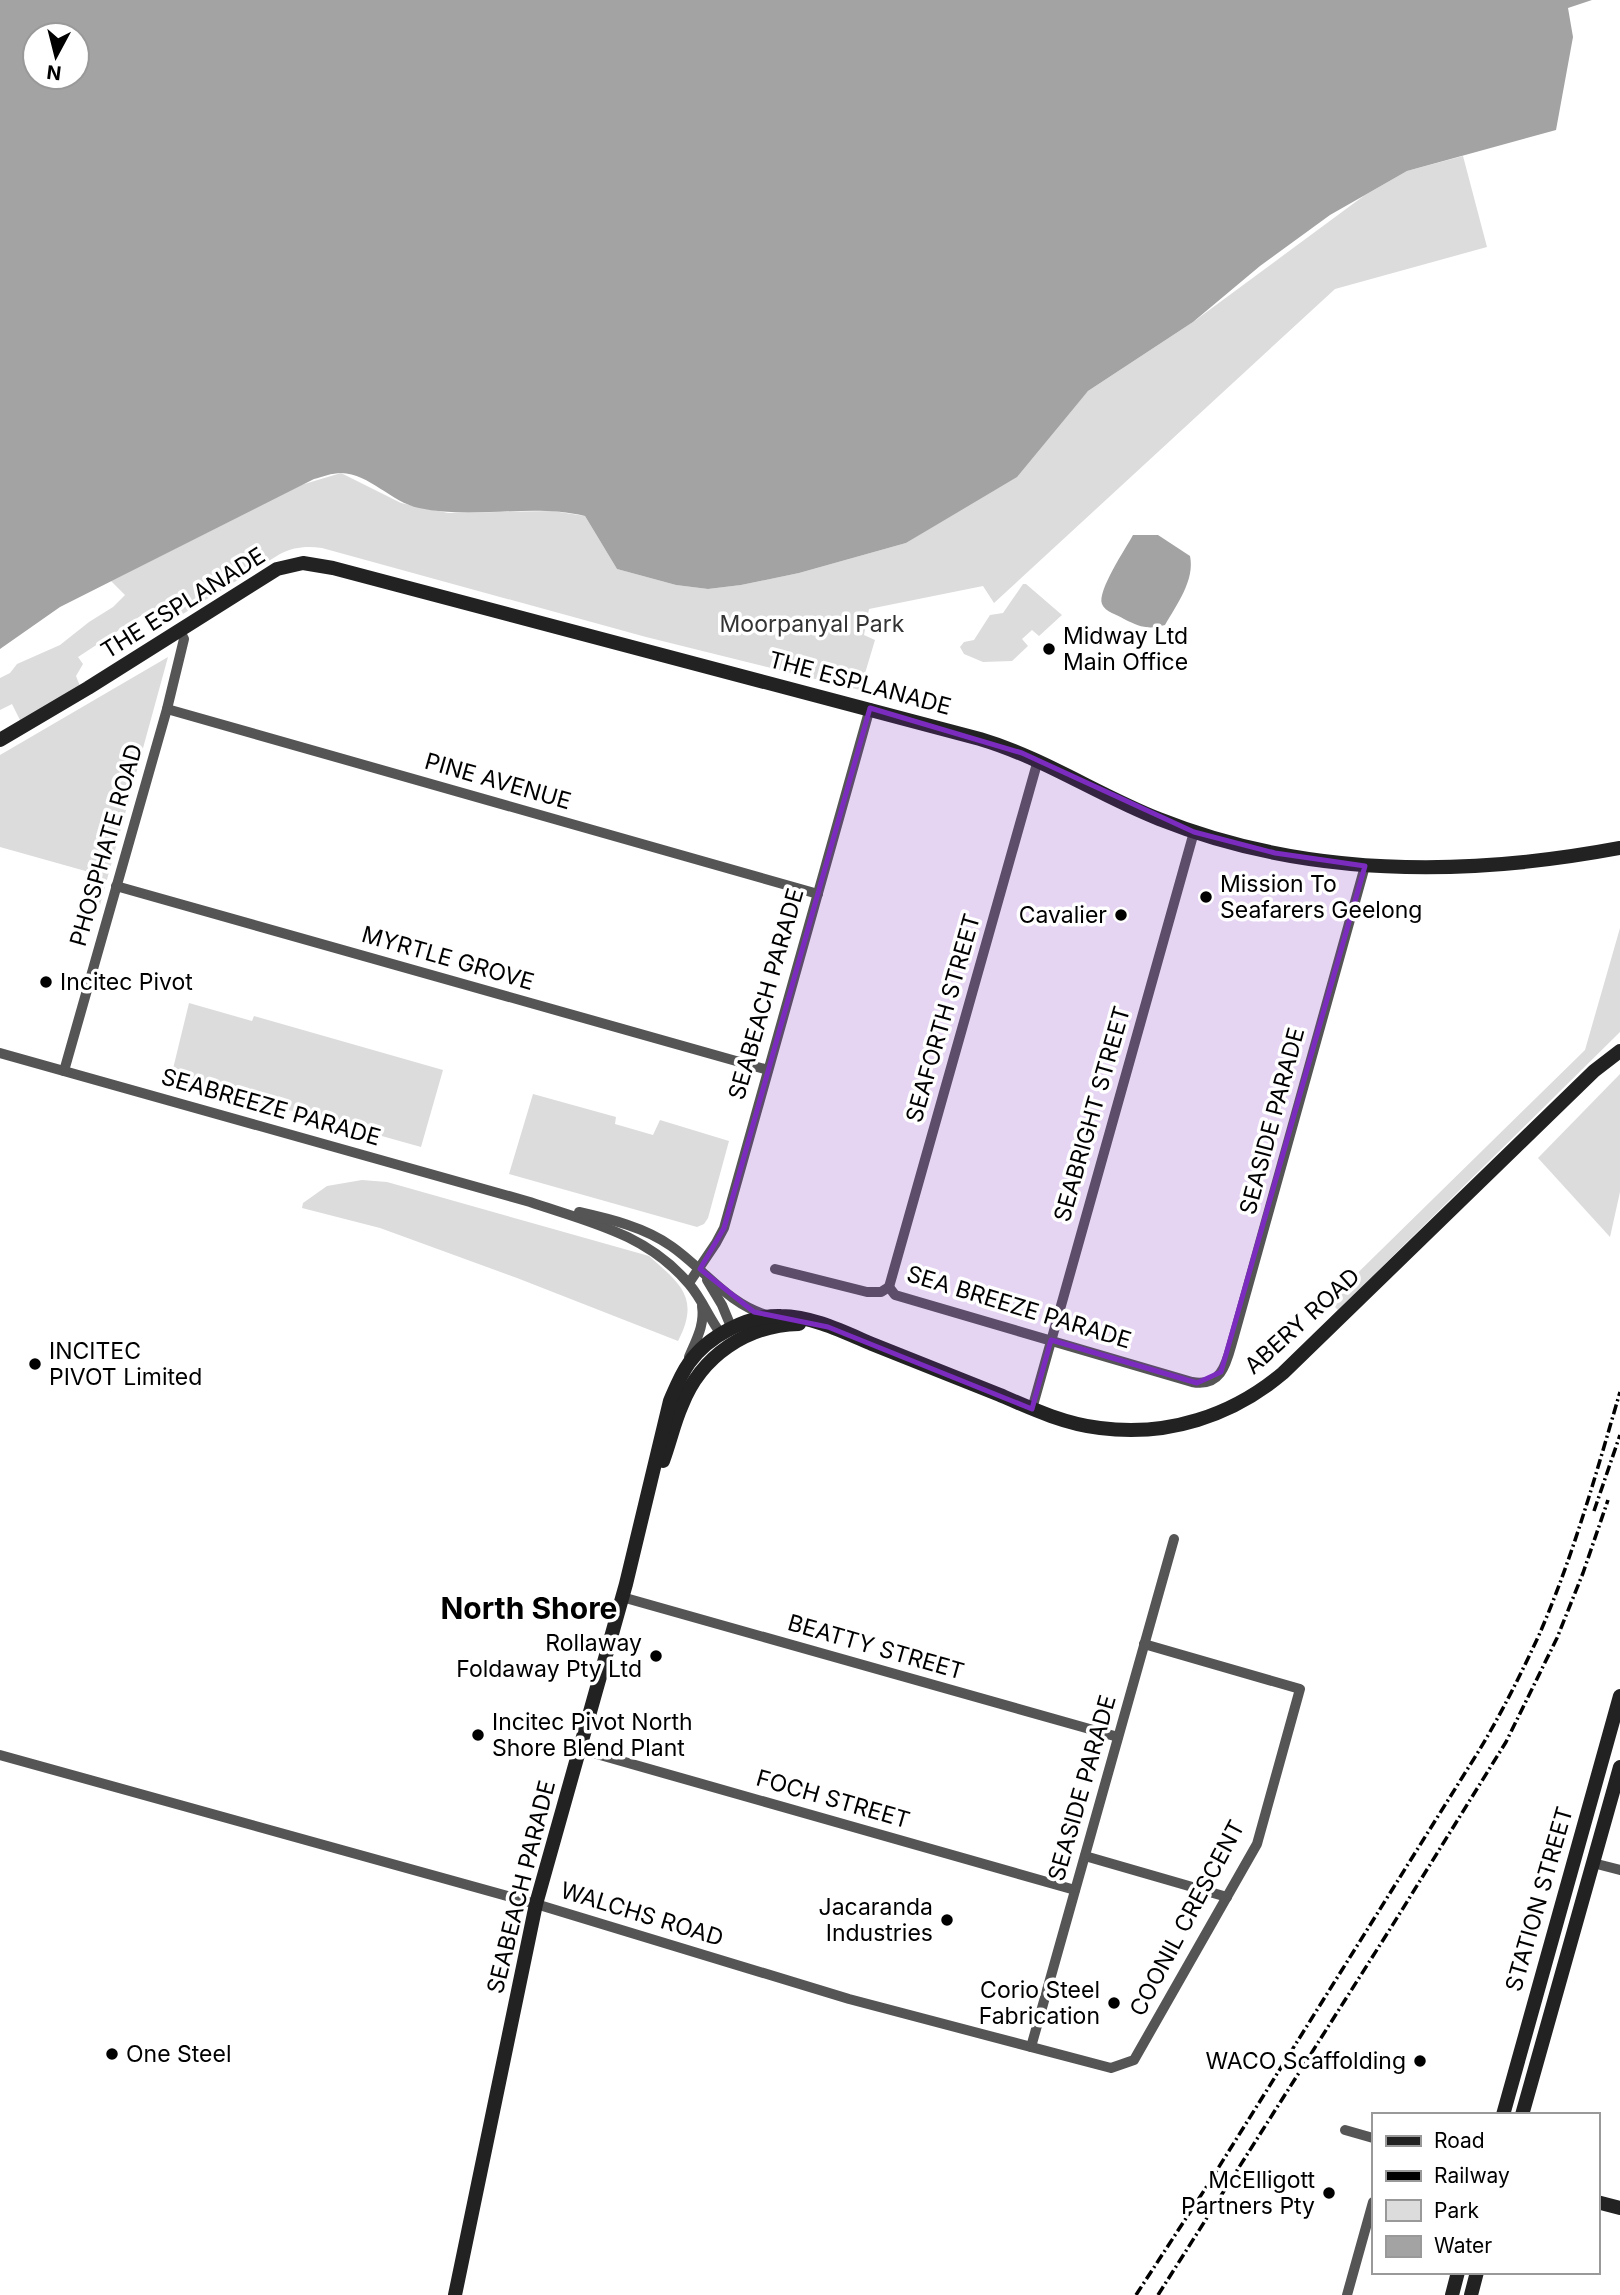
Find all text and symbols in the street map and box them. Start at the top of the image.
north arrow [21,21,91,91]
text: N [45,60,63,85]
street label: THE ESPLANADE [96,541,270,665]
park label: Moorpanyal Park [720,610,905,638]
place label: Midway Ltd Main Office [1063,622,1188,676]
marker: Midway Ltd Main Office [1041,641,1057,657]
street label: THE ESPLANADE [766,645,954,721]
street label: PHOSPHATE ROAD [64,741,148,949]
street label: PINE AVENUE [422,747,574,815]
place label: Mission To Seafarers Geelong [1220,870,1422,924]
street label: SEABEACH PARADE [722,885,810,1103]
marker: Mission To Seafarers Geelong [1198,889,1214,905]
place label: Cavalier [1019,901,1107,929]
marker: Cavalier [1113,907,1129,923]
street label: SEAFORTH STREET [900,910,986,1126]
street label: MYRTLE GROVE [359,920,537,996]
place label: Incitec Pivot [60,968,193,996]
marker: Incitec Pivot [38,974,54,990]
street label: SEABRIGHT STREET [1048,1003,1136,1225]
street label: SEASIDE PARADE [1234,1025,1310,1217]
street label: SEABREEZE PARADE [158,1062,384,1152]
street label: SEA BREEZE PARADE [903,1260,1135,1354]
street label: ABERY ROAD [1239,1262,1365,1380]
place label: INCITEC PIVOT Limited [49,1337,202,1391]
marker: INCITEC PIVOT Limited [27,1356,43,1372]
district label: North Shore [441,1590,617,1626]
street label: BEATTY STREET [785,1608,967,1686]
place label: Rollaway Foldaway Pty Ltd [456,1629,642,1683]
marker: Rollaway Foldaway Pty Ltd [648,1648,664,1664]
street label: SEASIDE PARADE [1042,1692,1122,1884]
place label: Incitec Pivot North Shore Blend Plant [492,1708,693,1762]
marker: Incitec Pivot North Shore Blend Plant [470,1727,486,1743]
street label: FOCH STREET [753,1764,913,1834]
street label: SEABEACH PARADE [481,1777,561,1997]
street label: STATION STREET [1499,1803,1579,1995]
street label: COONIL CRESCENT [1123,1815,1251,2021]
street label: WALCHS ROAD [557,1876,727,1952]
place label: Jacaranda Industries [819,1893,933,1947]
marker: Jacaranda Industries [939,1912,955,1928]
place label: Corio Steel Fabrication [979,1976,1100,2030]
marker: Corio Steel Fabrication [1106,1995,1122,2011]
place label: One Steel [126,2040,232,2068]
marker: One Steel [104,2046,120,2062]
place label: WACO Scaffolding [1206,2047,1406,2075]
marker: WACO Scaffolding [1412,2053,1428,2069]
legend [1372,2113,1599,2274]
text: Road [1434,2128,1485,2153]
text: Railway [1434,2163,1510,2188]
place label: McElligott Partners Pty [1181,2166,1315,2220]
marker: McElligott Partners Pty [1321,2185,1337,2201]
text: Park [1434,2198,1479,2223]
text: Water [1434,2233,1492,2258]

